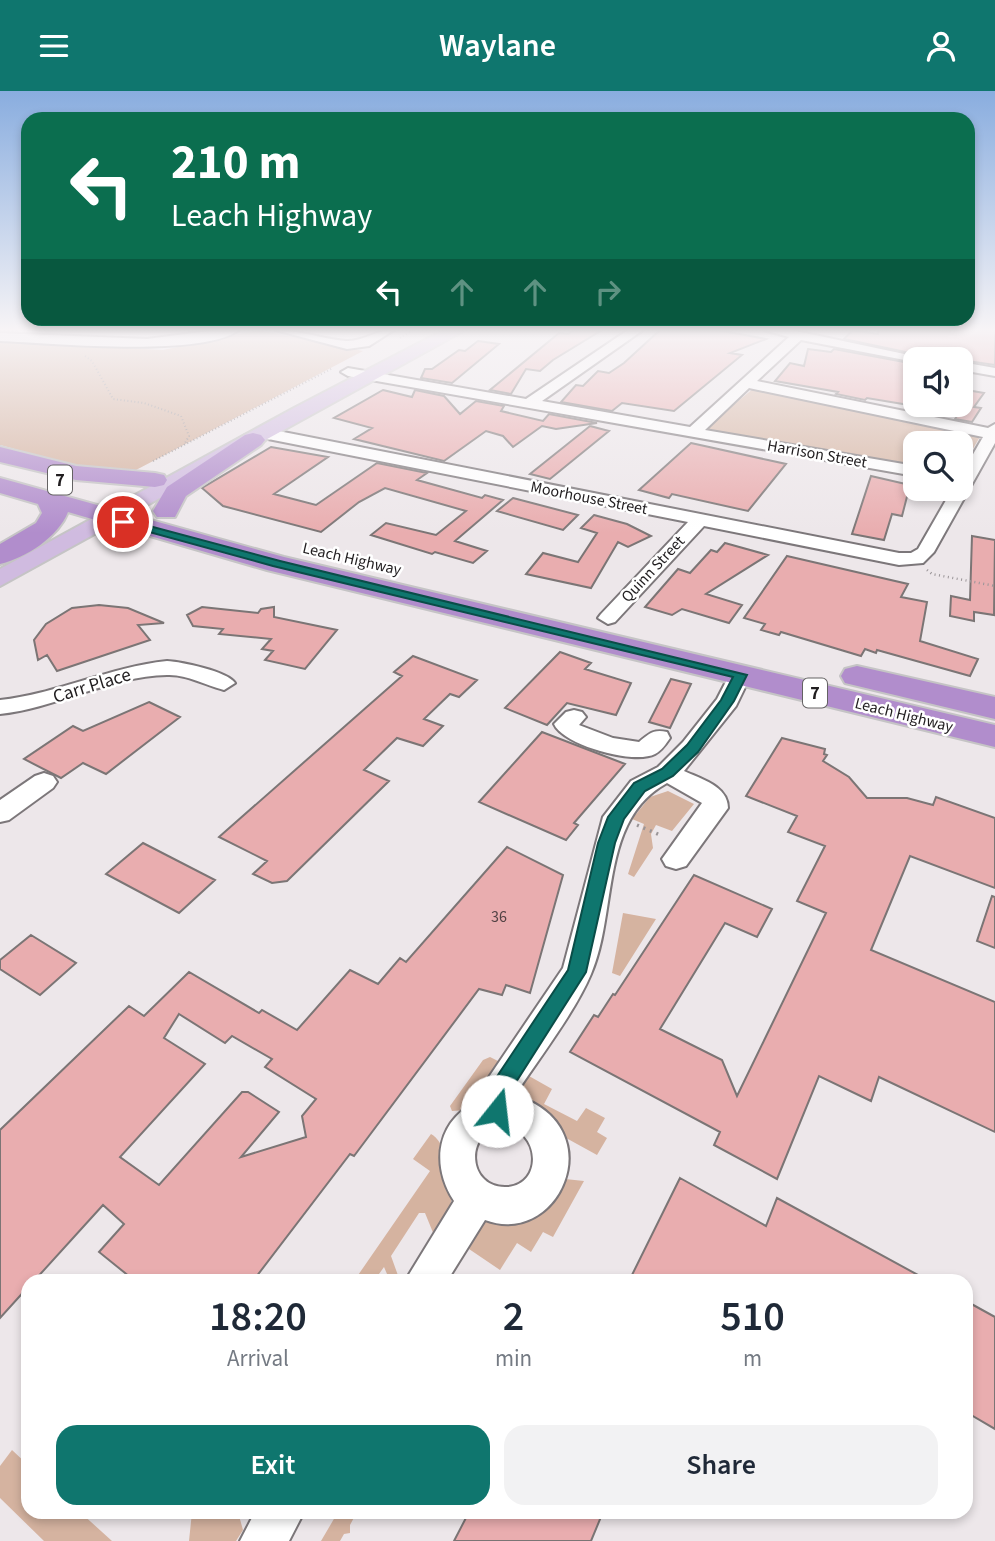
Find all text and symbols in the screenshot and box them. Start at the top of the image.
text: Waylane [439,23,556,69]
icon: menu [35,27,73,65]
icon: person [922,27,960,65]
text: 210 m [171,128,300,198]
icon: left [56,140,147,231]
text: Leach Highway [171,193,372,239]
icon: left [370,273,408,311]
icon: ahead [443,273,481,311]
icon: ahead [516,273,554,311]
icon: right [589,273,627,311]
map controls [903,347,973,501]
button: sound [903,347,973,417]
button: search [903,431,973,501]
street label: Harrison Street [765,434,869,474]
road number: 7 [48,465,72,495]
street label: Moorhouse Street [529,476,650,520]
pin [93,492,153,552]
icon: arrive [104,503,142,541]
street label: Quinn Street [616,530,690,607]
street label: Leach Highway [301,537,404,581]
street label: Carr Place [50,661,134,711]
road number: 7 [803,679,827,707]
street label: Leach Highway [853,692,956,738]
house number: 36 [491,906,507,928]
position arrow [460,1074,534,1148]
text: 18:20 [209,1287,307,1347]
text: 2 [503,1287,524,1347]
text: 510 [720,1287,785,1347]
text: Arrival [227,1342,289,1375]
text: min [495,1342,532,1375]
text: m [743,1342,762,1375]
button: Exit [56,1425,490,1505]
button: Share [504,1425,938,1505]

